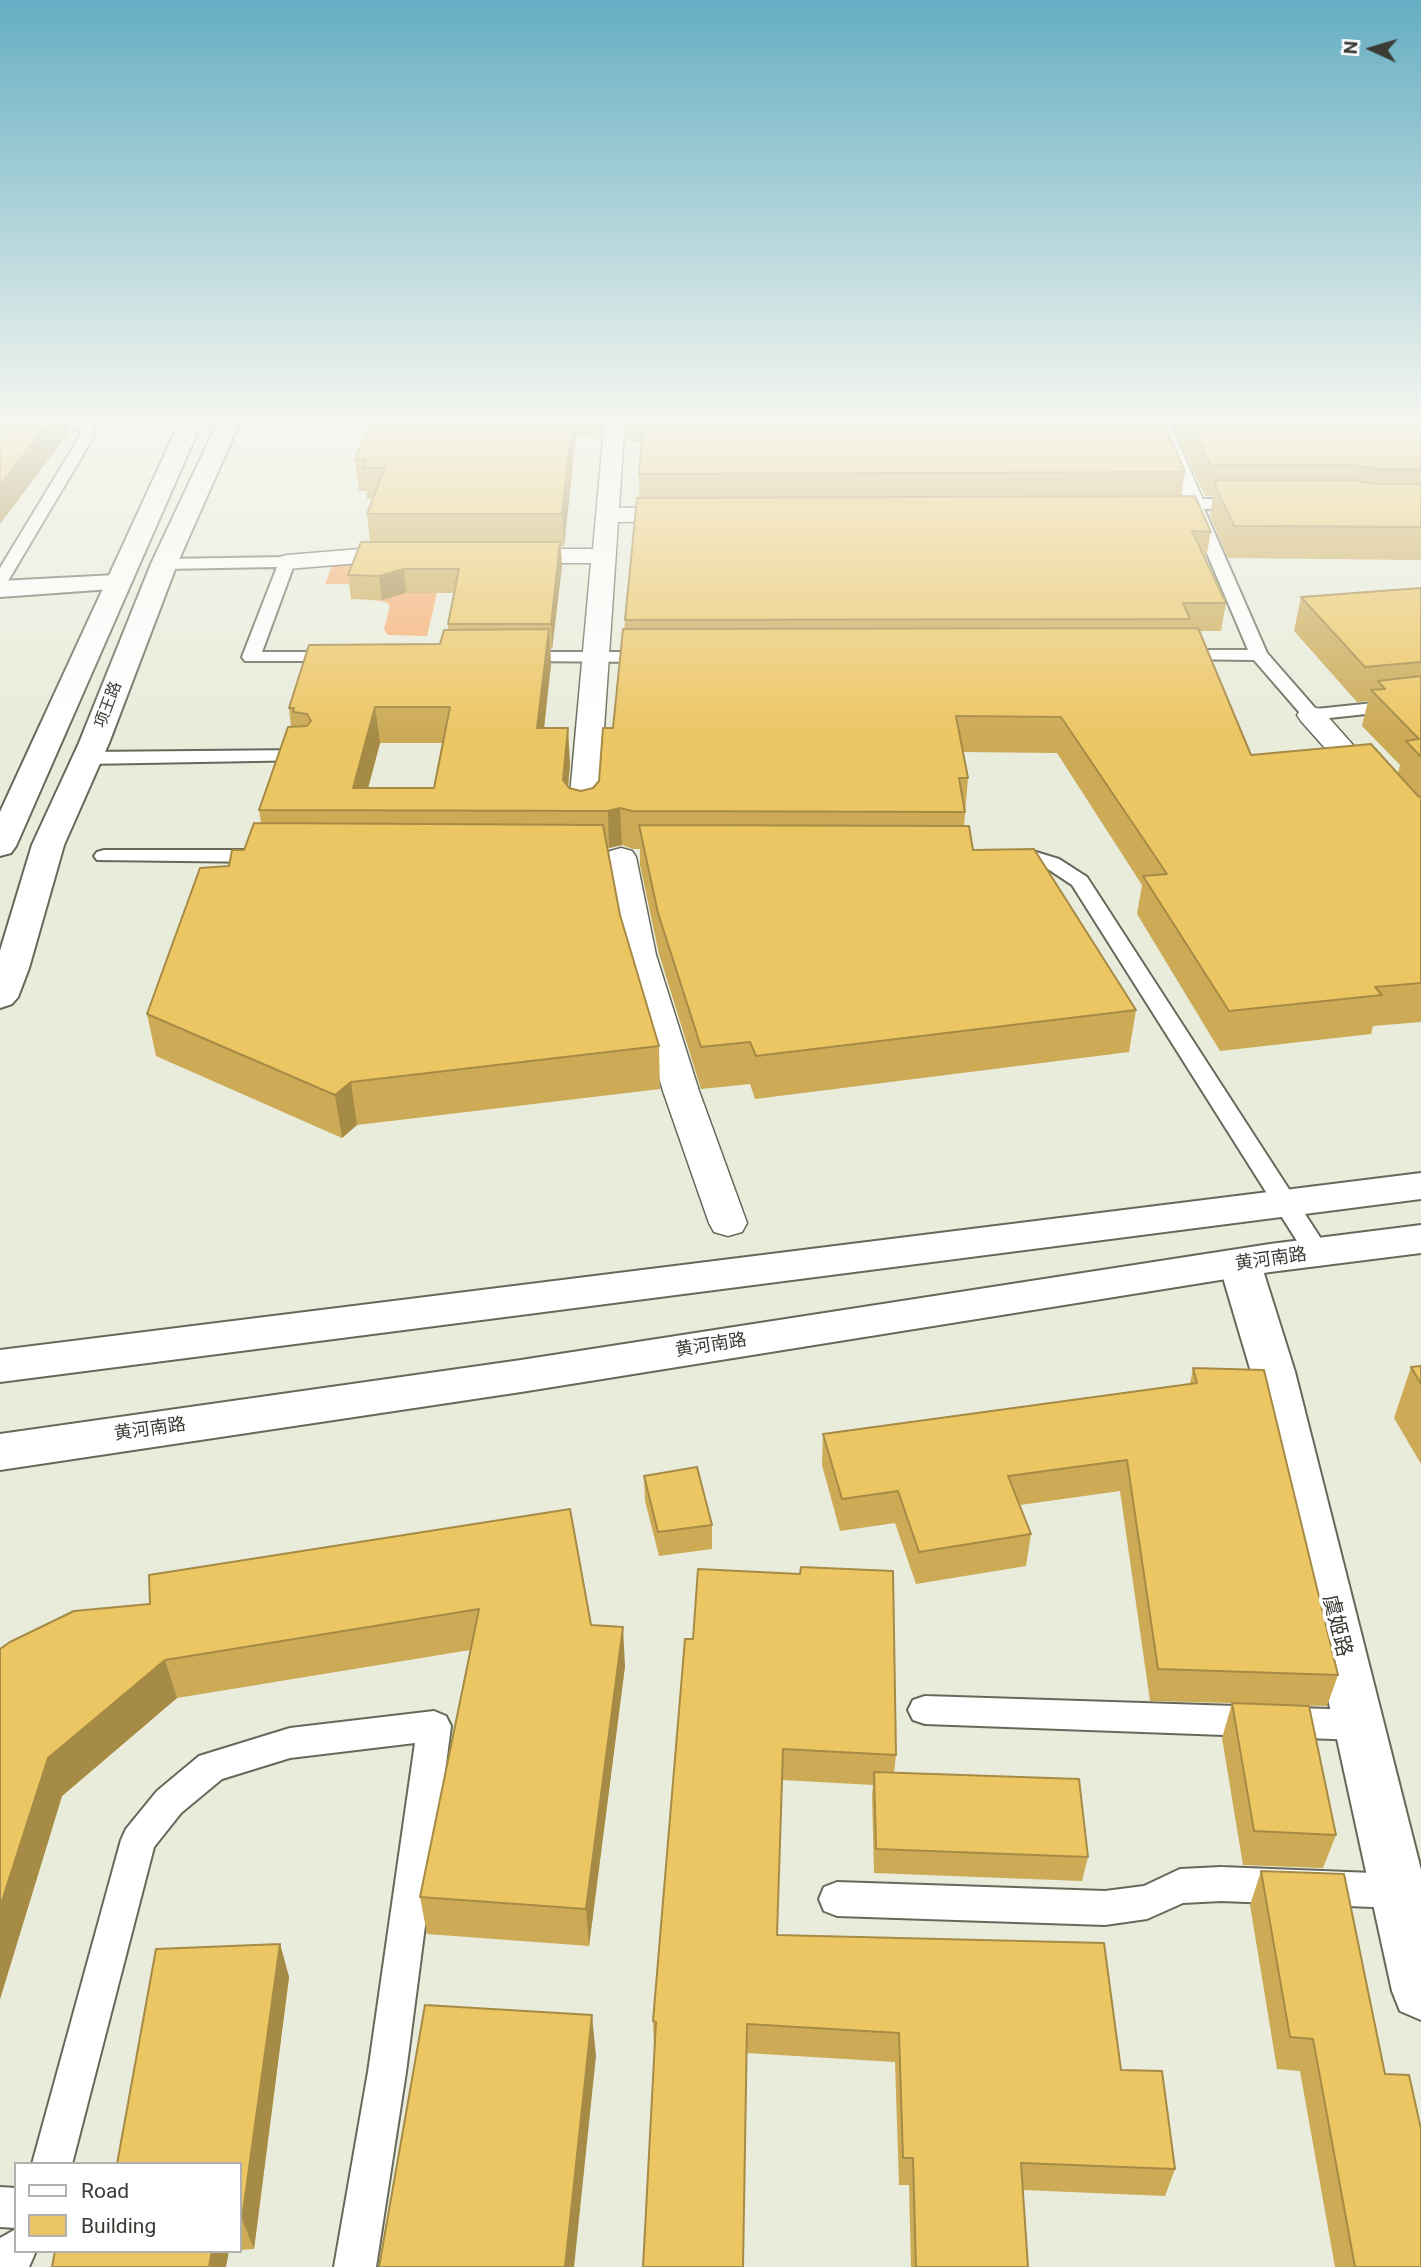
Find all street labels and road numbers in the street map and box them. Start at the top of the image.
street label: 项王路 [91,679,127,731]
street label: 黄河南路 [1234,1244,1308,1276]
street label: 黄河南路 [674,1330,748,1362]
street label: 黄河南路 [113,1414,187,1446]
street label: 虞姬路 [1316,1592,1356,1660]

